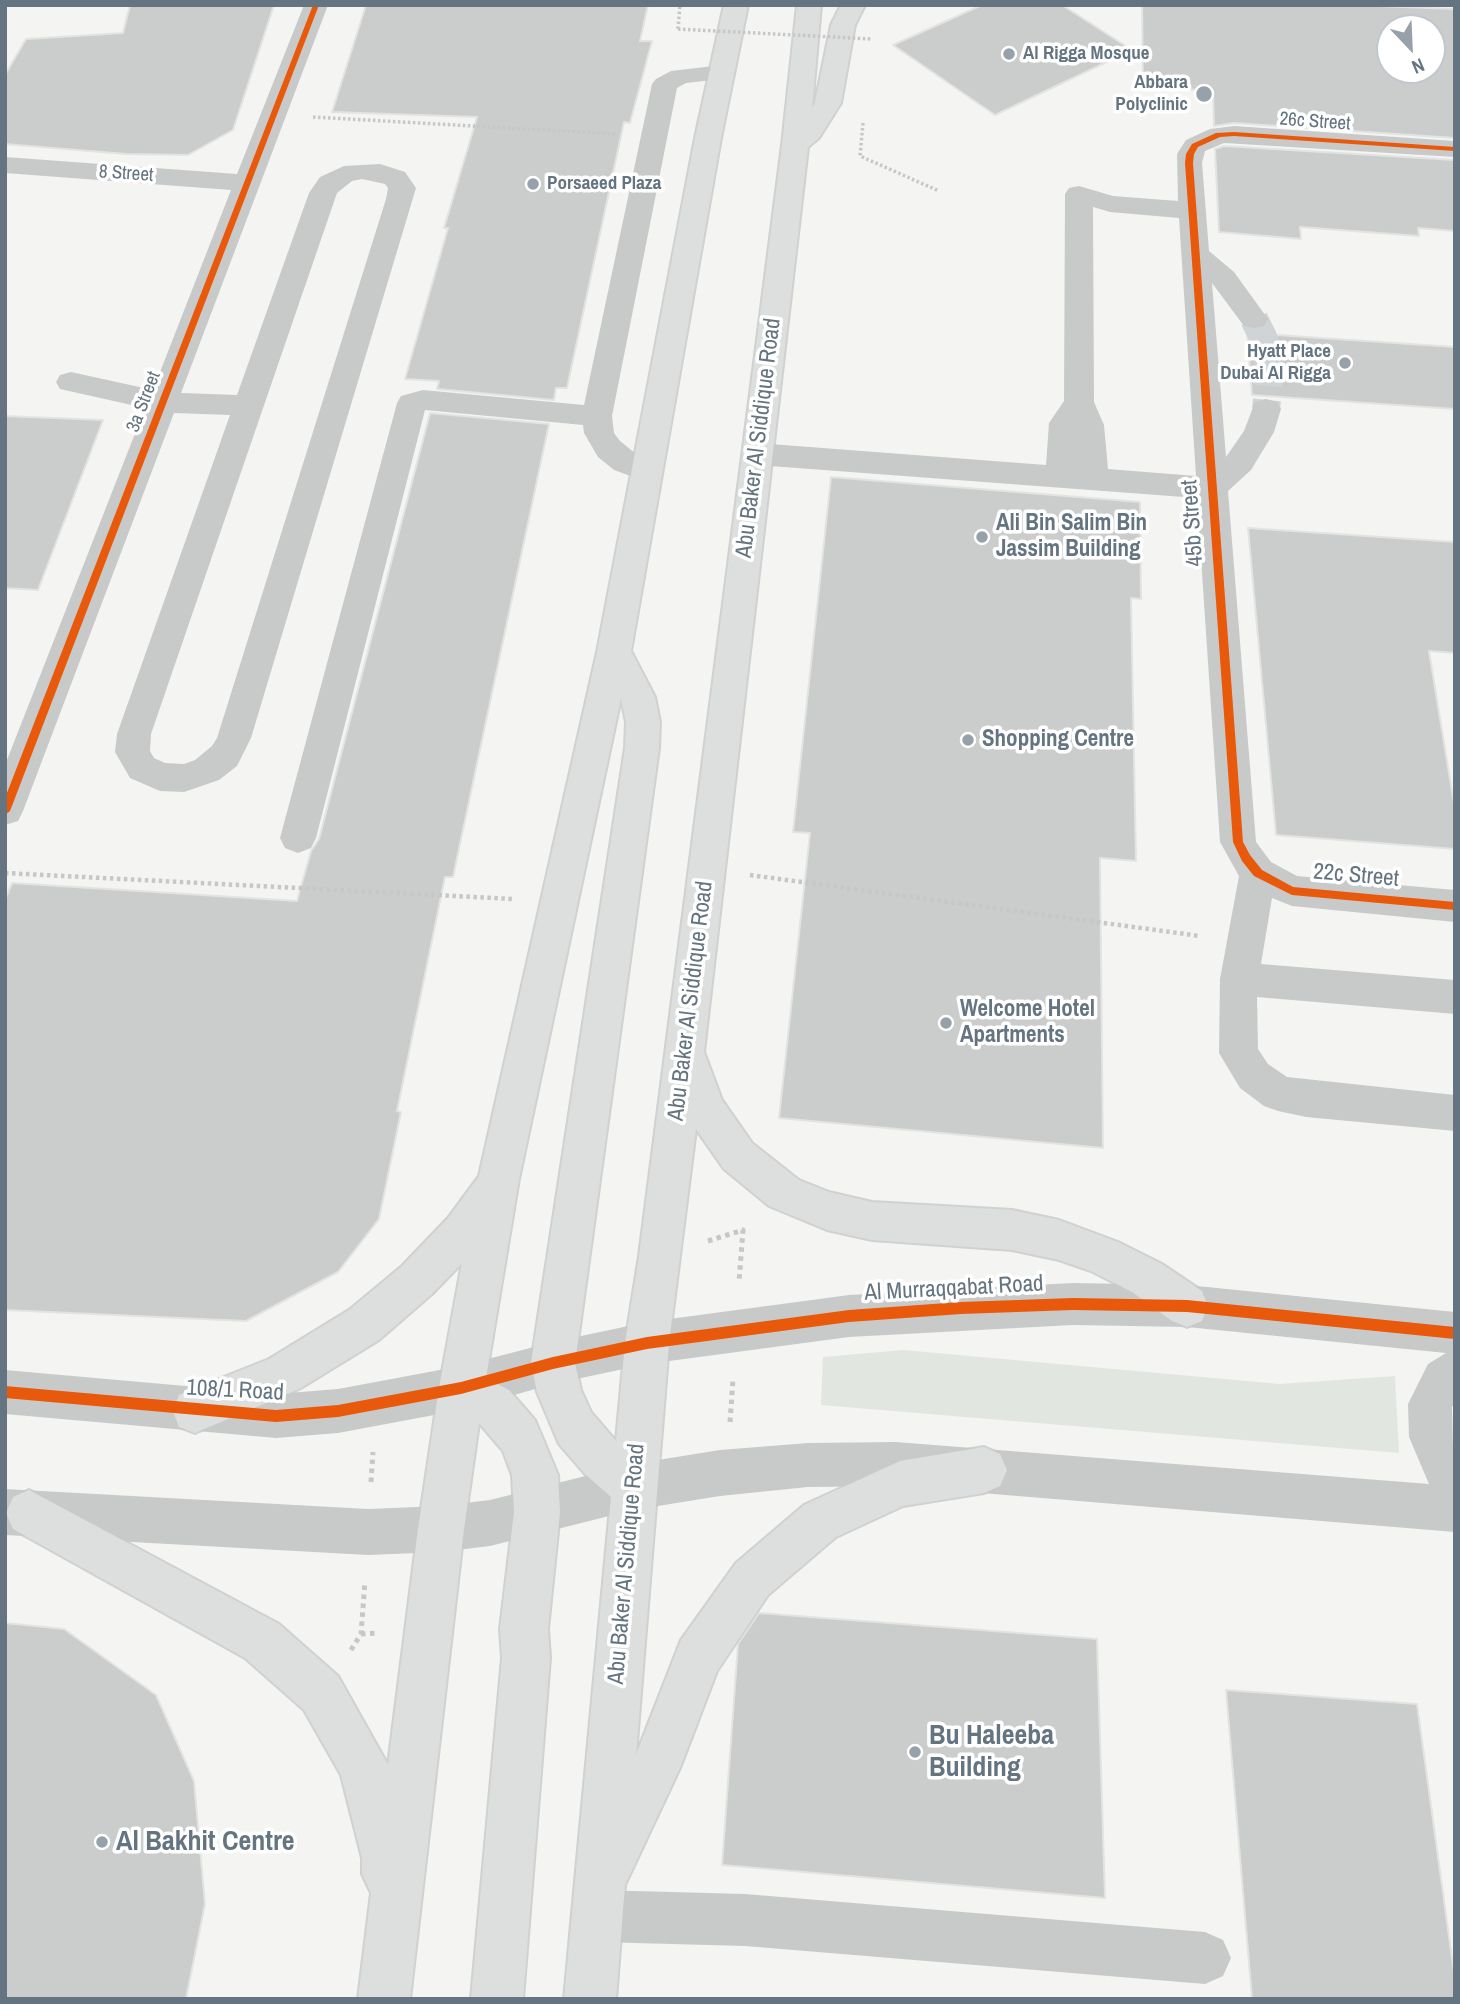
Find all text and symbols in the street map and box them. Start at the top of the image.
north arrow [1376,14,1446,84]
place label: Al Rigga Mosque [1023,43,1149,65]
marker: Al Rigga Mosque [1001,46,1017,62]
text: N [1408,52,1429,81]
place label: Abbara Polyclinic [1115,72,1188,116]
marker: Abbara Polyclinic [1194,84,1214,104]
street label: 26c Street [1279,108,1351,136]
street label: 8 Street [98,161,154,187]
place label: Porsaeed Plaza [547,173,661,195]
marker: Porsaeed Plaza [525,176,541,192]
street label: Abu Baker Al Siddique Road [731,317,787,559]
place label: Hyatt Place Dubai Al Rigga [1220,341,1331,385]
marker: Hyatt Place Dubai Al Rigga [1337,355,1353,371]
street label: 3a Street [122,368,166,436]
street label: 45b Street [1176,479,1210,567]
place label: Ali Bin Salim Bin Jassim Building [996,510,1147,564]
marker: Ali Bin Salim Bin Jassim Building [974,529,990,545]
place label: Shopping Centre [982,726,1134,754]
marker: Shopping Centre [960,732,976,748]
street label: 22c Street [1312,859,1400,893]
street label: Abu Baker Al Siddique Road [663,880,719,1122]
place label: Welcome Hotel Apartments [960,996,1095,1050]
marker: Welcome Hotel Apartments [938,1015,954,1031]
street label: Al Murraqqabat Road [864,1271,1044,1307]
street label: 108/1 Road [186,1375,284,1407]
street label: Abu Baker Al Siddique Road [603,1443,651,1685]
place label: Bu Haleeba Building [929,1719,1054,1785]
marker: Bu Haleeba Building [907,1744,923,1760]
place label: Al Bakhit Centre [116,1825,295,1859]
marker: Al Bakhit Centre [94,1834,110,1850]

